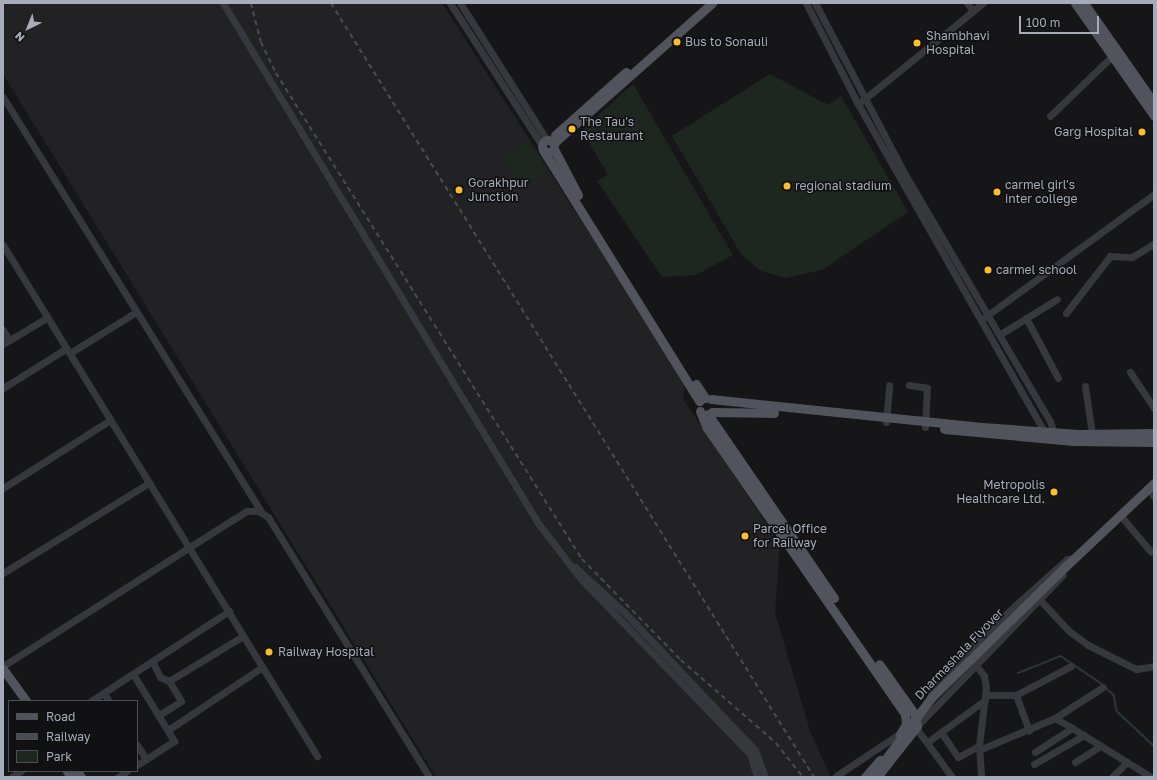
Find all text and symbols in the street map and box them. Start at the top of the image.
north arrow [8,8,48,48]
scale bar [1021,8,1101,34]
text: 100 m [1026,15,1060,30]
place label: Shambhavi Hospital [926,29,990,57]
text: N [12,30,27,45]
place label: Bus to Sonauli [685,35,768,49]
marker: Bus to Sonauli [672,37,682,47]
marker: Shambhavi Hospital [911,37,923,49]
place label: The Tau's Restaurant [580,115,644,143]
marker: The Tau's Restaurant [567,124,577,134]
place label: Garg Hospital [1054,125,1133,139]
marker: Garg Hospital [1136,126,1148,138]
place label: Gorakhpur Junction [468,176,528,204]
place label: carmel girl's inter college [1005,178,1078,206]
place label: regional stadium [795,179,892,193]
marker: regional stadium [782,181,792,191]
marker: Gorakhpur Junction [453,184,465,196]
marker: carmel girl's inter college [992,187,1002,197]
place label: carmel school [996,263,1077,277]
marker: carmel school [983,265,993,275]
place label: Metropolis Healthcare Ltd. [956,478,1045,506]
marker: Metropolis Healthcare Ltd. [1048,486,1060,498]
place label: Parcel Office for Railway [753,522,827,550]
marker: Parcel Office for Railway [740,531,750,541]
street label: Dharmashala Flyover [912,605,1006,703]
place label: Railway Hospital [278,645,374,659]
marker: Railway Hospital [263,646,275,658]
legend [8,700,138,772]
text: Road [46,709,75,724]
text: Railway [46,729,91,744]
text: Park [46,749,72,764]

